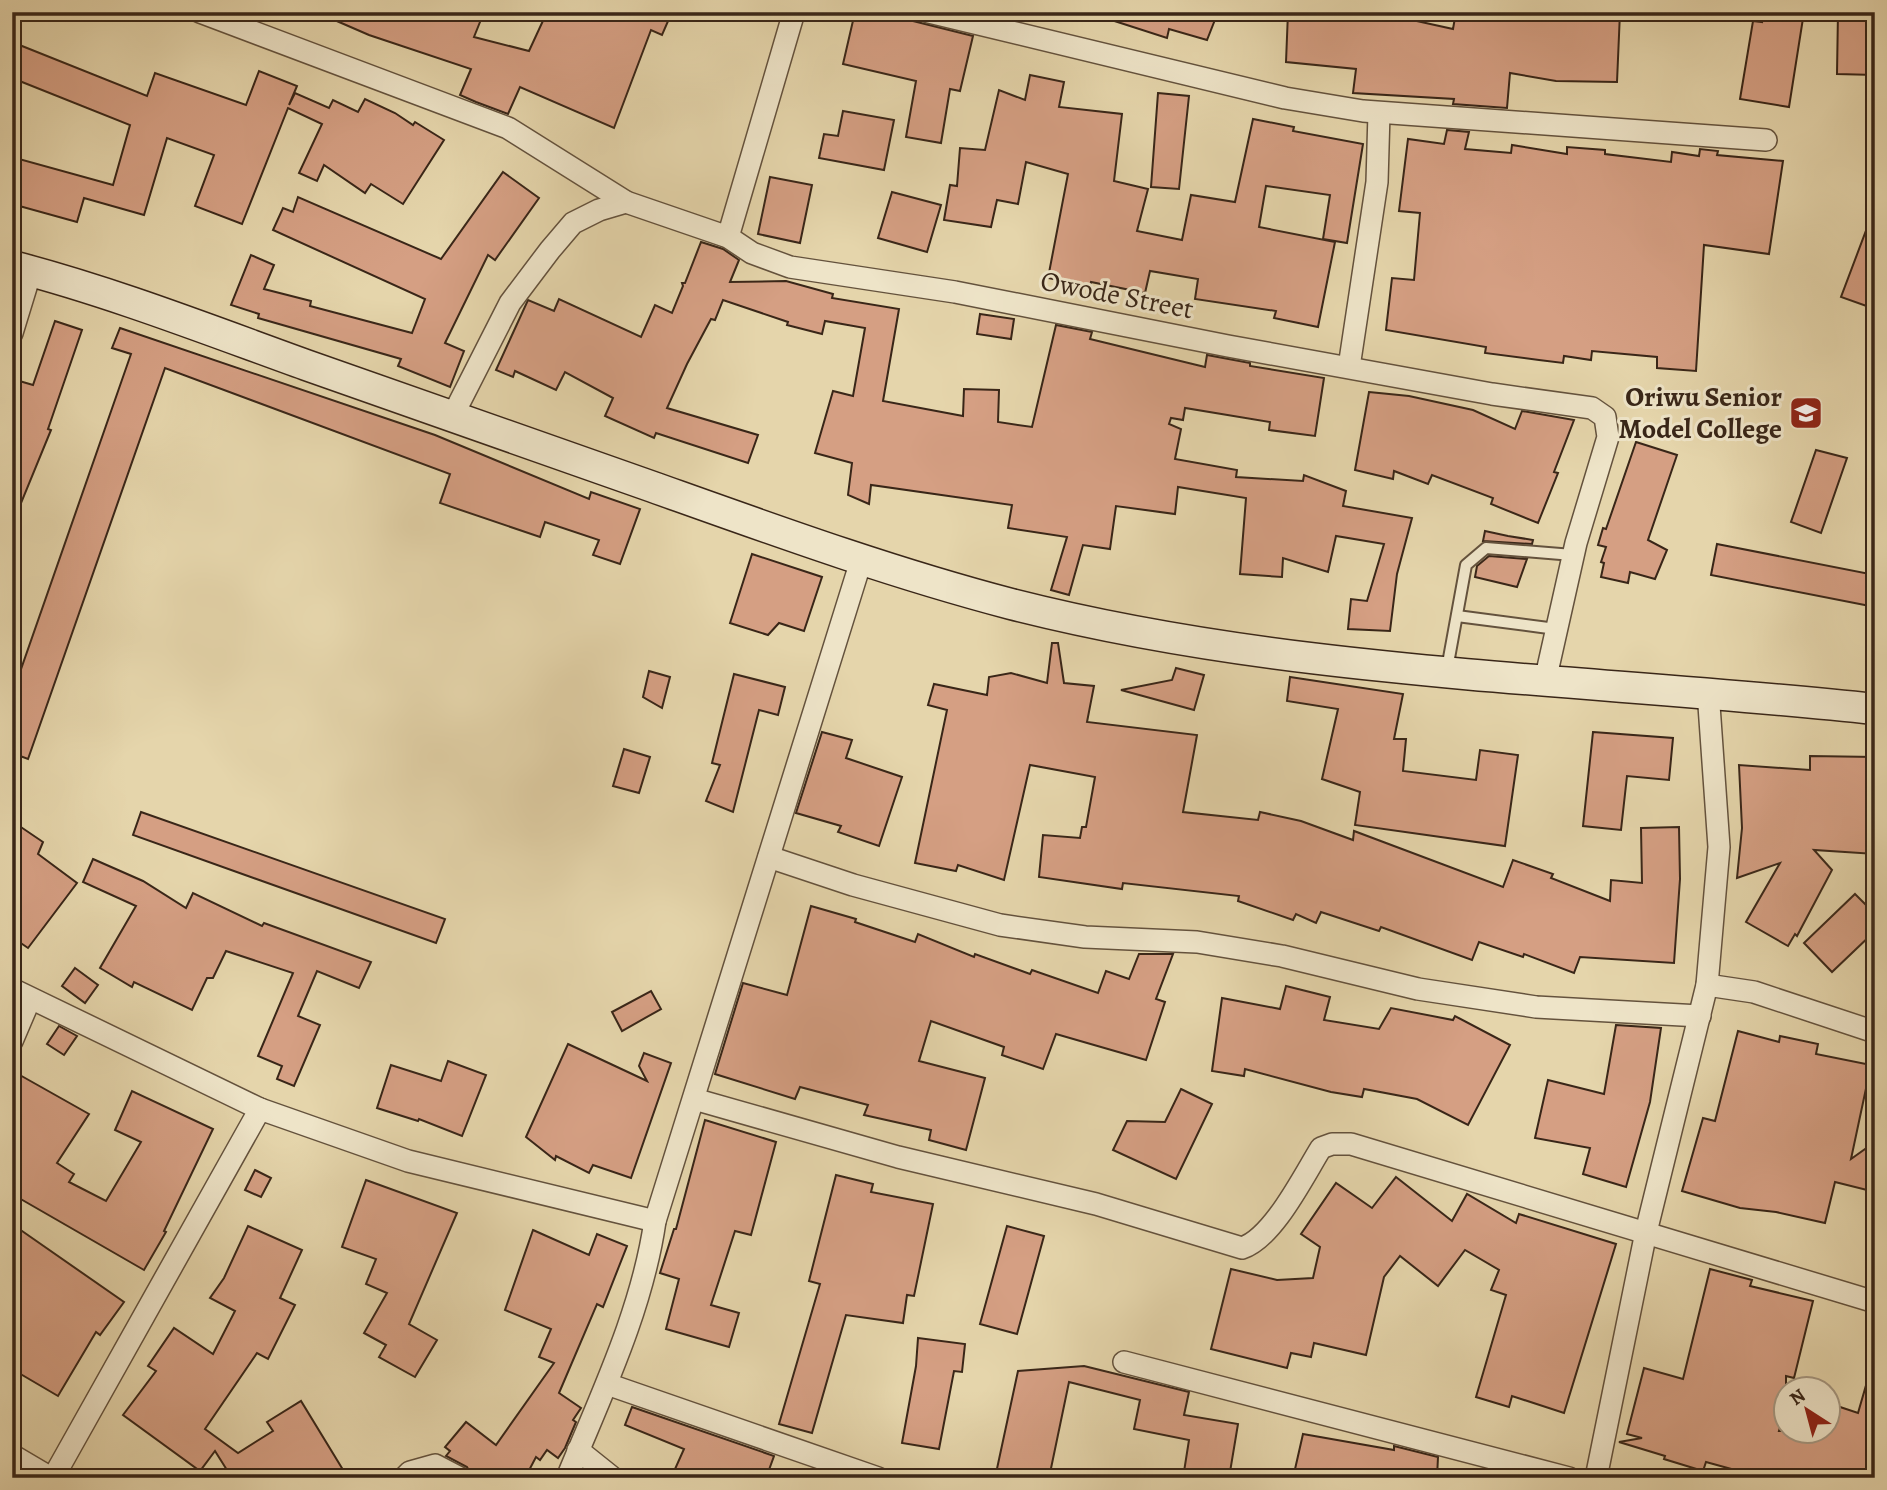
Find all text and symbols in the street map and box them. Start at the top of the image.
street label: Owode Street [1037,262,1197,328]
place label: Oriwu Senior Model College [1619,378,1782,448]
school or university icon: Oriwu Senior Model College [1787,394,1825,432]
north arrow [1772,1374,1842,1444]
text: N [1784,1382,1811,1412]

